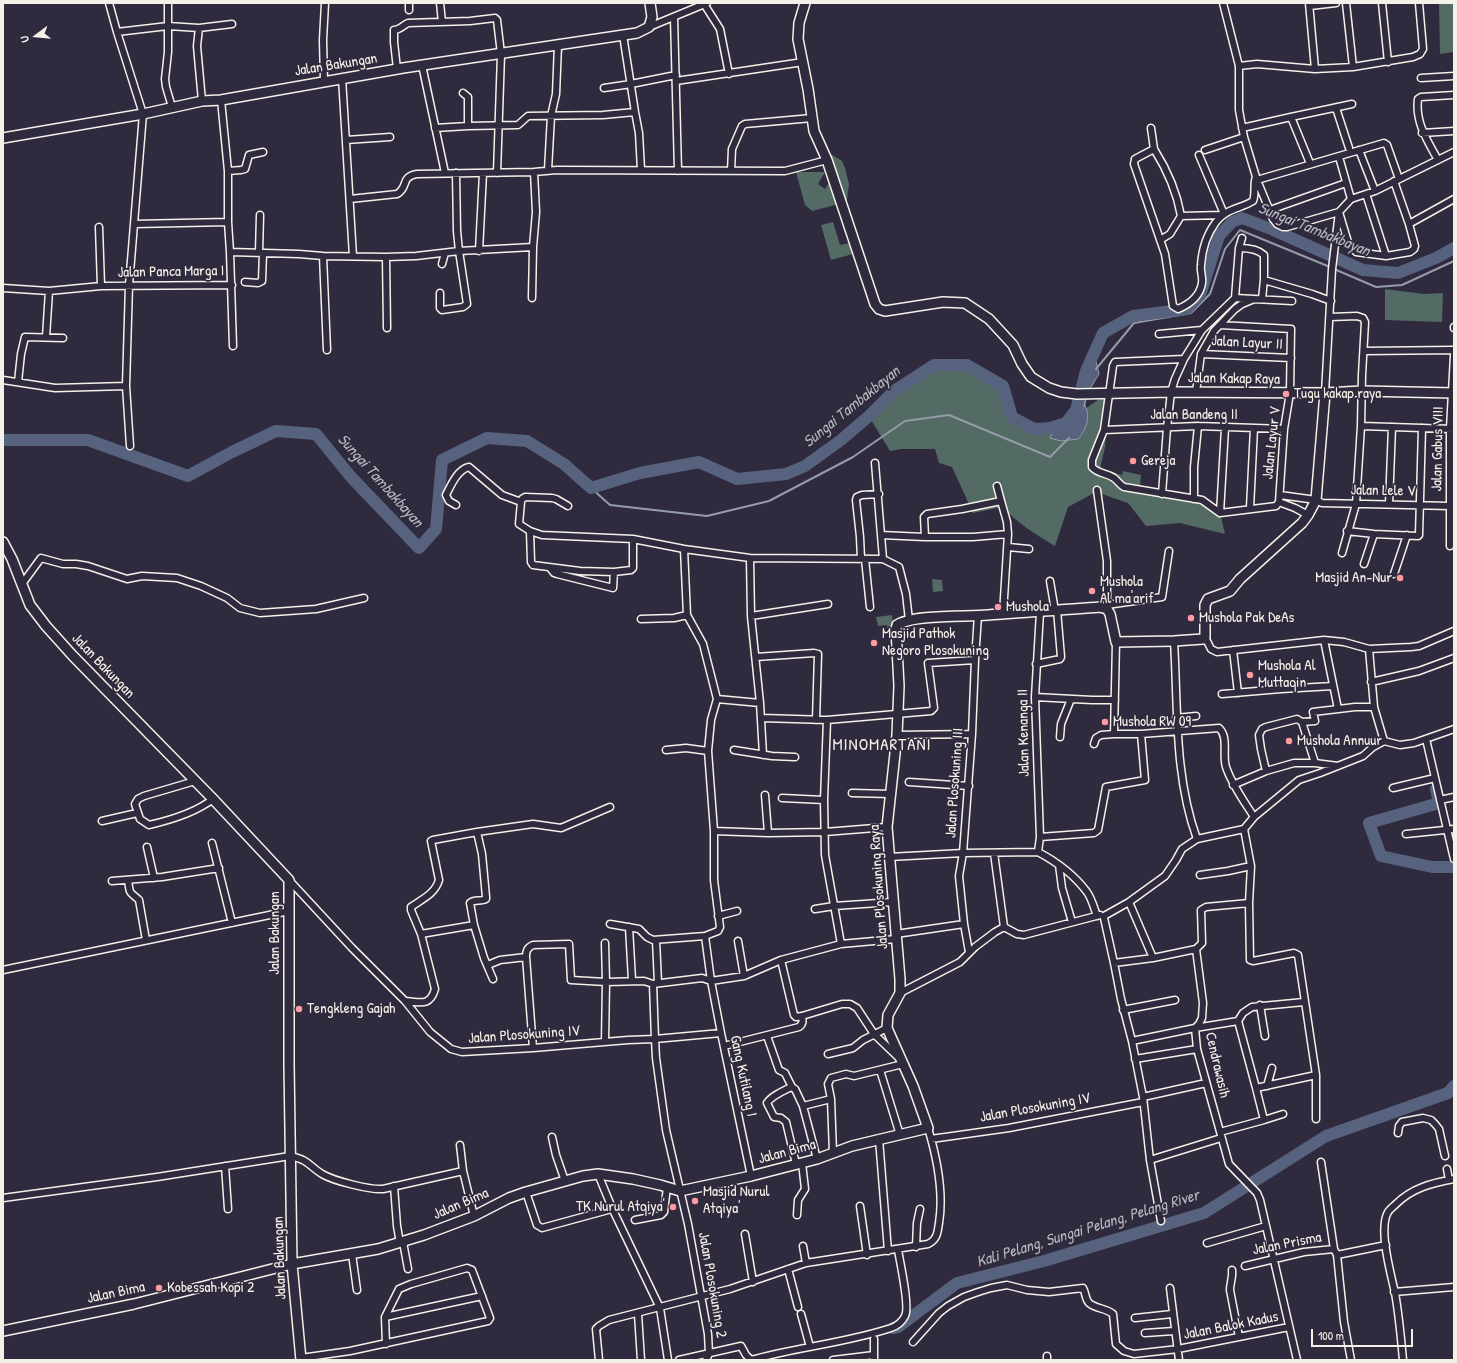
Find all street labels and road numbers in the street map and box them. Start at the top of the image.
street label: Jalan Bakungan [293,50,379,80]
street label: Jalan Panca Marga I [118,262,224,282]
street label: Jalan Layur II [1211,332,1283,354]
street label: Jalan Kakap Raya [1188,369,1280,389]
street label: Jalan Bandeng II [1150,406,1238,424]
street label: Jalan Layur V [1259,406,1285,480]
street label: Jalan Gabus VIII [1428,406,1448,492]
street label: Jalan Lele V [1350,481,1416,501]
street label: Jalan Bakungan [68,630,138,702]
street label: Jalan Kenanga II [1014,689,1034,777]
street label: Jalan Plosokuning III [942,727,968,839]
street label: Jalan Plosokuning Raya [866,824,892,950]
street label: Jalan Bakungan [266,891,284,975]
street label: Jalan Plosokuning IV [468,1022,580,1048]
street label: Cendrawasih [1201,1030,1233,1100]
street label: Gang Kutilang I [726,1034,760,1118]
street label: Jalan Plosokuning IV [978,1089,1092,1127]
street label: Jalan Bima [756,1136,818,1168]
street label: Jalan Bima [431,1184,491,1224]
street label: Jalan Bakungan [270,1216,290,1300]
street label: Jalan Prisma [1251,1229,1323,1259]
street label: Jalan Plosokuning 2 [694,1231,730,1339]
street label: Jalan Bima [85,1278,147,1308]
street label: Jalan Balok Kadus [1182,1308,1280,1344]

